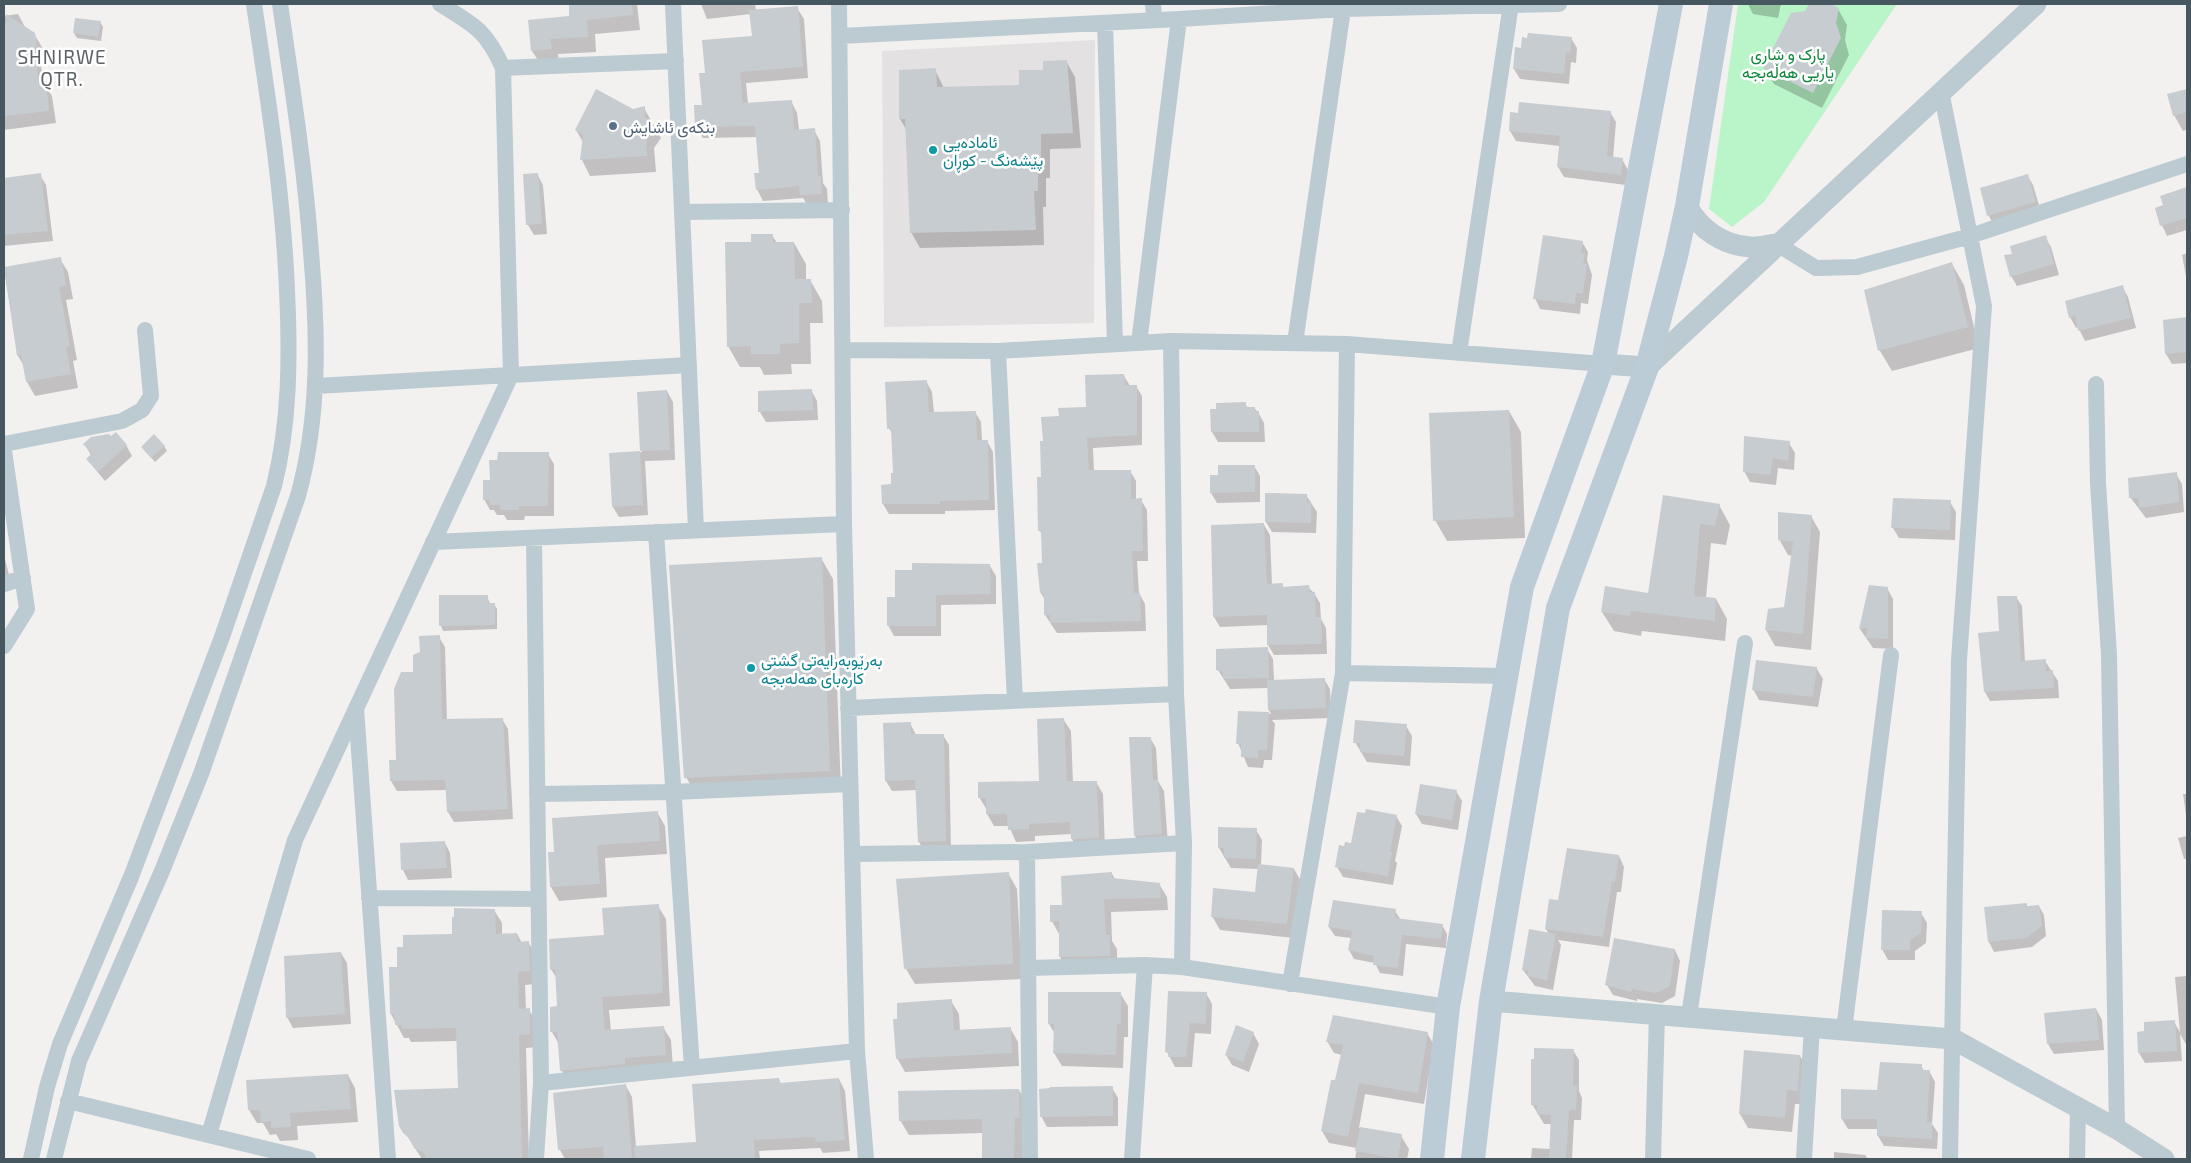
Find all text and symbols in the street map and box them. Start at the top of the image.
park label: پارک و شاری یاریی ھەڵەبجە [1742,44,1834,83]
district label: SHNIRWE QTR. [17,45,107,90]
place label: بنکەی ئاشایش [623,117,715,138]
marker: بنکەی ئاشایش [607,120,619,132]
place label: ئامادەیی پێشەنگ - کوڕان [943,132,1043,173]
marker: ئامادەیی پێشەنگ - کوڕان [927,144,939,156]
place label: بەرێوبەرایەتی گشتی کارەبای هەلەبجە [761,650,882,689]
marker: بەرێوبەرایەتی گشتی کارەبای هەلەبجە [745,662,757,674]

